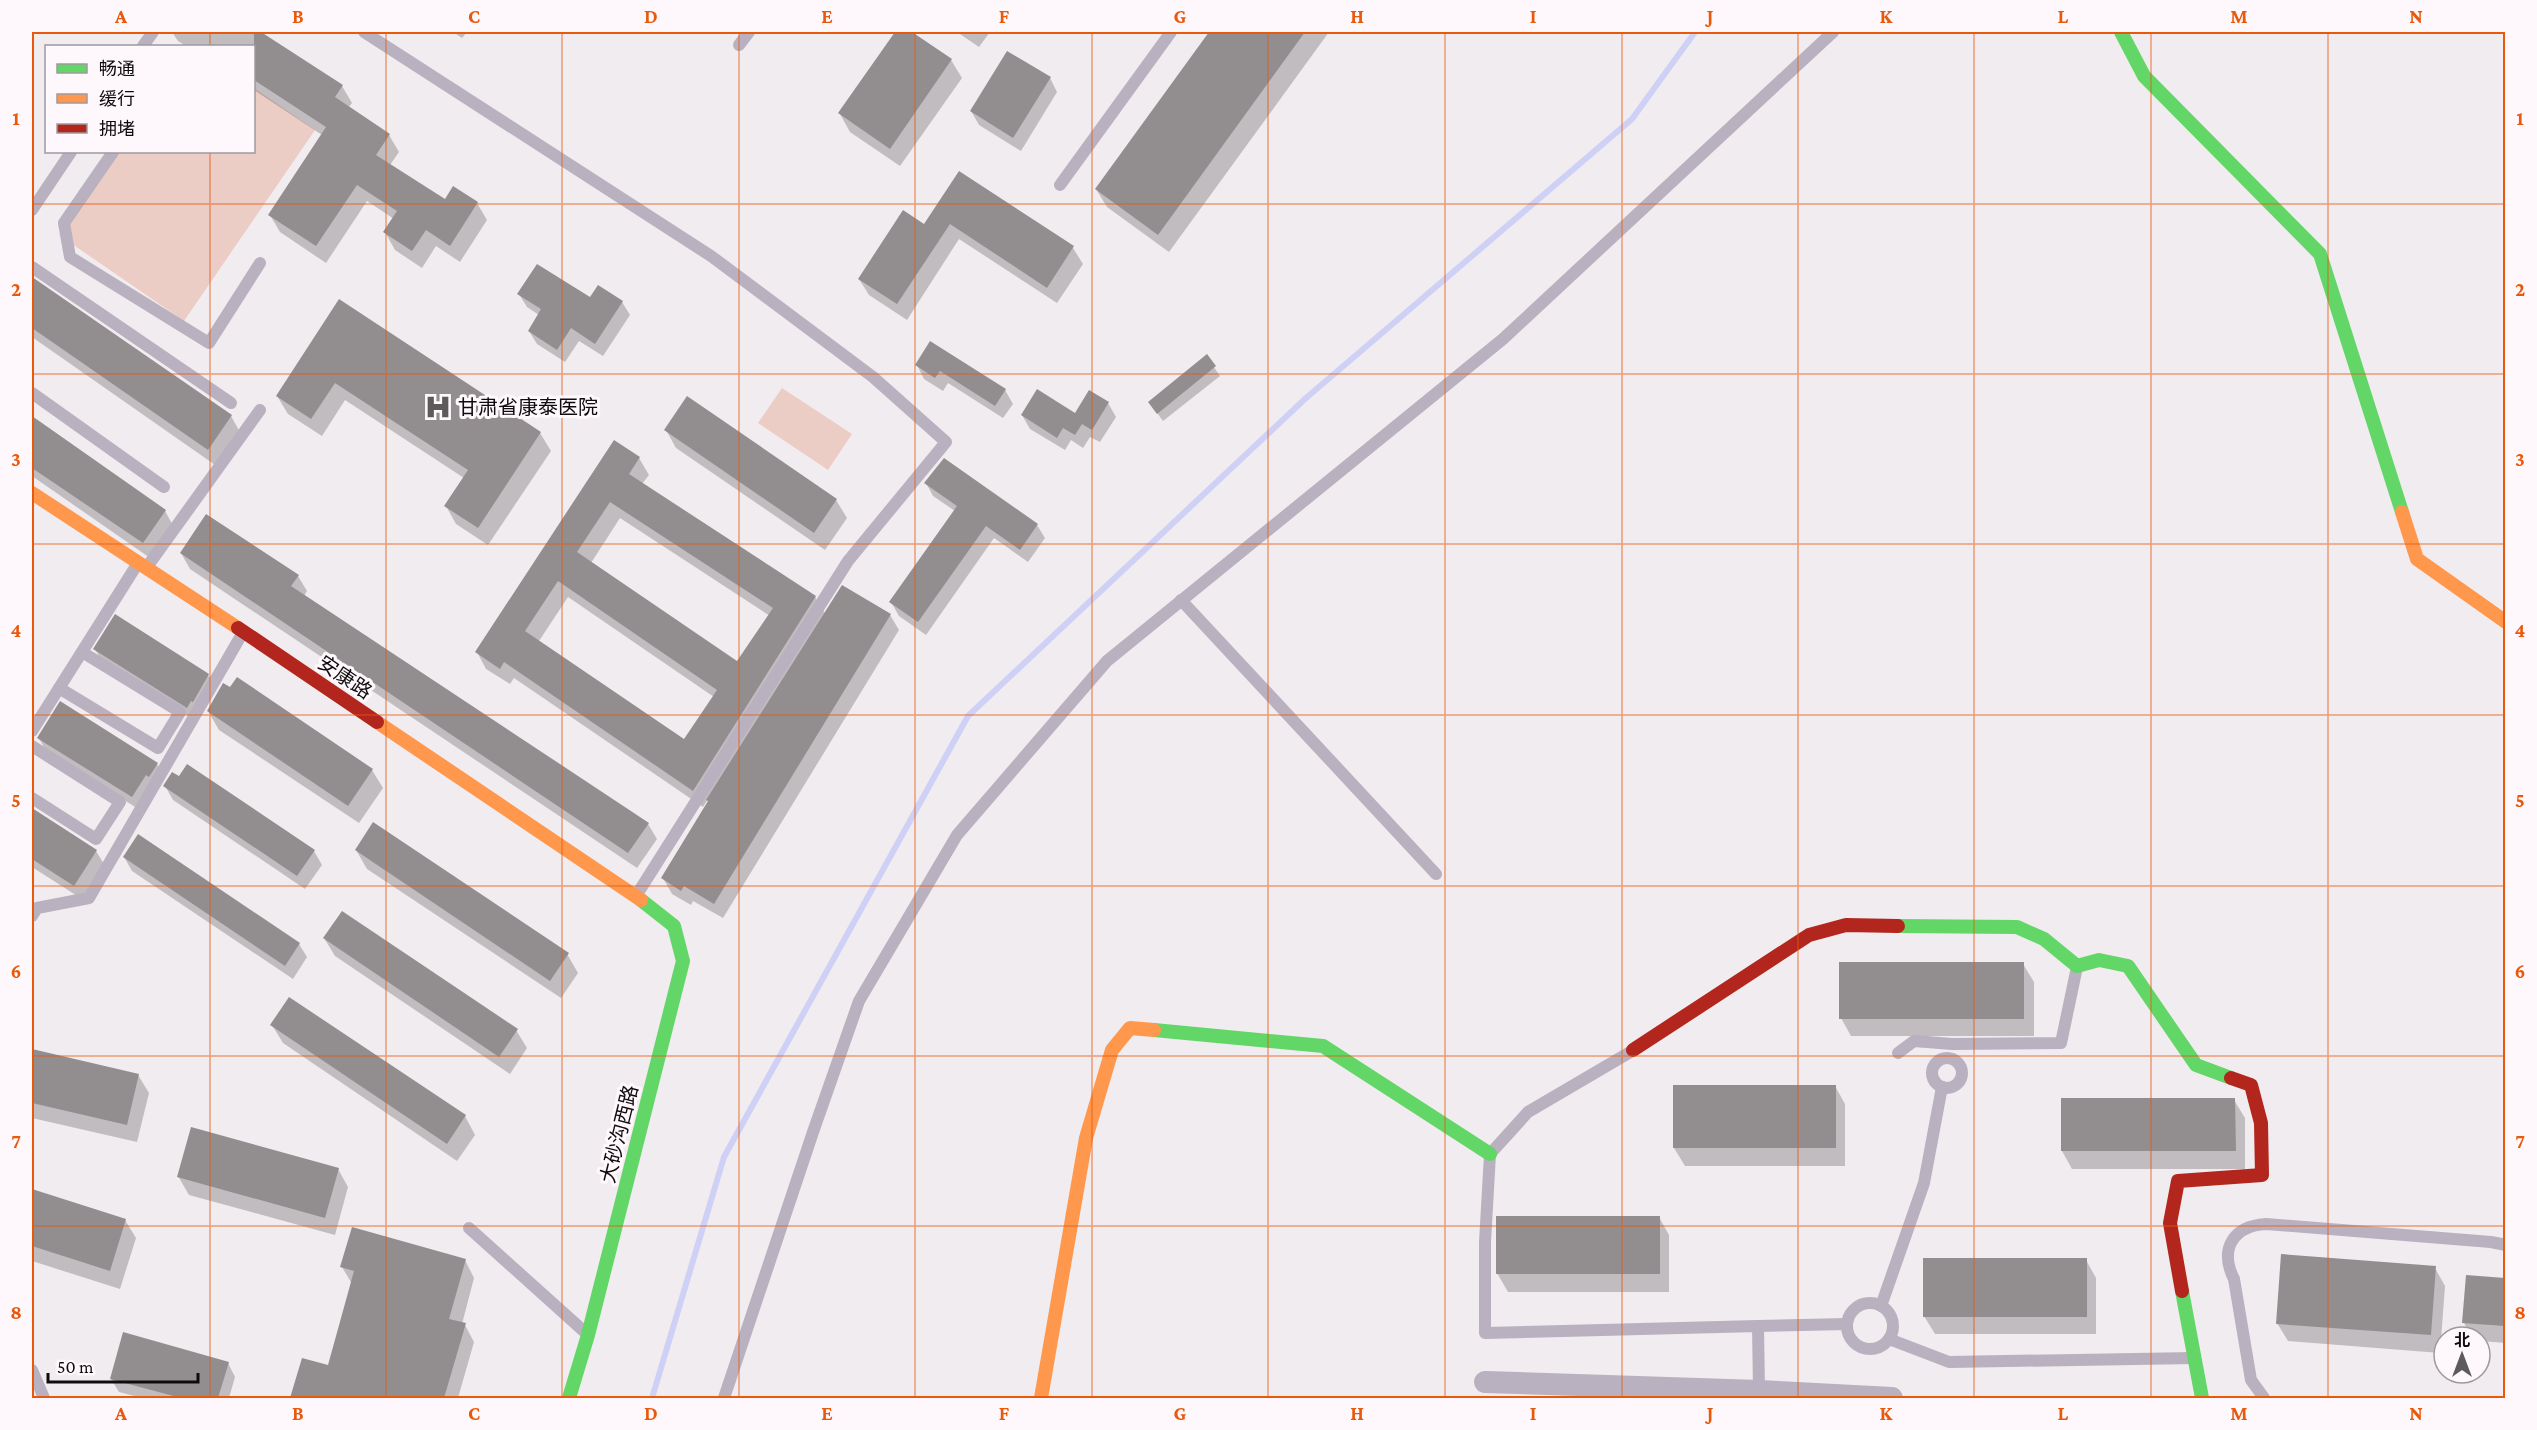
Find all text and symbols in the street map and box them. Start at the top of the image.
text: A [114,5,128,27]
text: B [292,5,304,27]
text: C [468,5,480,27]
text: D [644,5,658,27]
text: E [821,5,833,27]
text: F [999,5,1010,27]
text: G [1174,5,1187,27]
text: H [1350,5,1364,27]
text: I [1530,5,1537,27]
text: J [1705,5,1714,27]
text: K [1880,5,1894,27]
text: L [2058,5,2069,27]
text: M [2230,5,2248,27]
text: N [2409,5,2423,27]
legend [45,45,255,153]
text: 畅通 [99,59,135,79]
text: 缓行 [99,89,135,109]
text: 1 [12,107,20,129]
text: 1 [2516,107,2524,129]
text: 拥堵 [99,119,135,139]
text: 2 [11,278,21,300]
text: 2 [2515,278,2525,300]
hospital icon: 甘肃省康泰医院 [423,392,453,422]
place label: 甘肃省康泰医院 [458,396,598,418]
text: 3 [11,448,21,470]
text: 3 [2515,448,2525,470]
text: 4 [11,619,22,641]
text: 4 [2515,619,2526,641]
street label: 安康路 [314,651,376,703]
text: 5 [11,789,21,811]
text: 5 [2515,789,2525,811]
text: 6 [11,960,21,982]
text: 6 [2515,960,2525,982]
street label: 大砂沟西路 [596,1083,642,1185]
text: 7 [11,1130,21,1152]
text: 7 [2515,1130,2525,1152]
text: 8 [10,1301,22,1323]
text: 8 [2514,1301,2526,1323]
north arrow [2432,1325,2492,1385]
text: 北 [2454,1332,2470,1349]
scale bar [48,1346,198,1384]
text: 50 m [57,1357,94,1377]
text: A [114,1402,128,1424]
text: B [292,1402,304,1424]
text: C [468,1402,480,1424]
text: D [644,1402,658,1424]
text: E [821,1402,833,1424]
text: F [999,1402,1010,1424]
text: G [1174,1402,1187,1424]
text: H [1350,1402,1364,1424]
text: I [1530,1402,1537,1424]
text: J [1705,1402,1714,1424]
text: K [1880,1402,1894,1424]
text: L [2058,1402,2069,1424]
text: M [2230,1402,2248,1424]
text: N [2409,1402,2423,1424]

